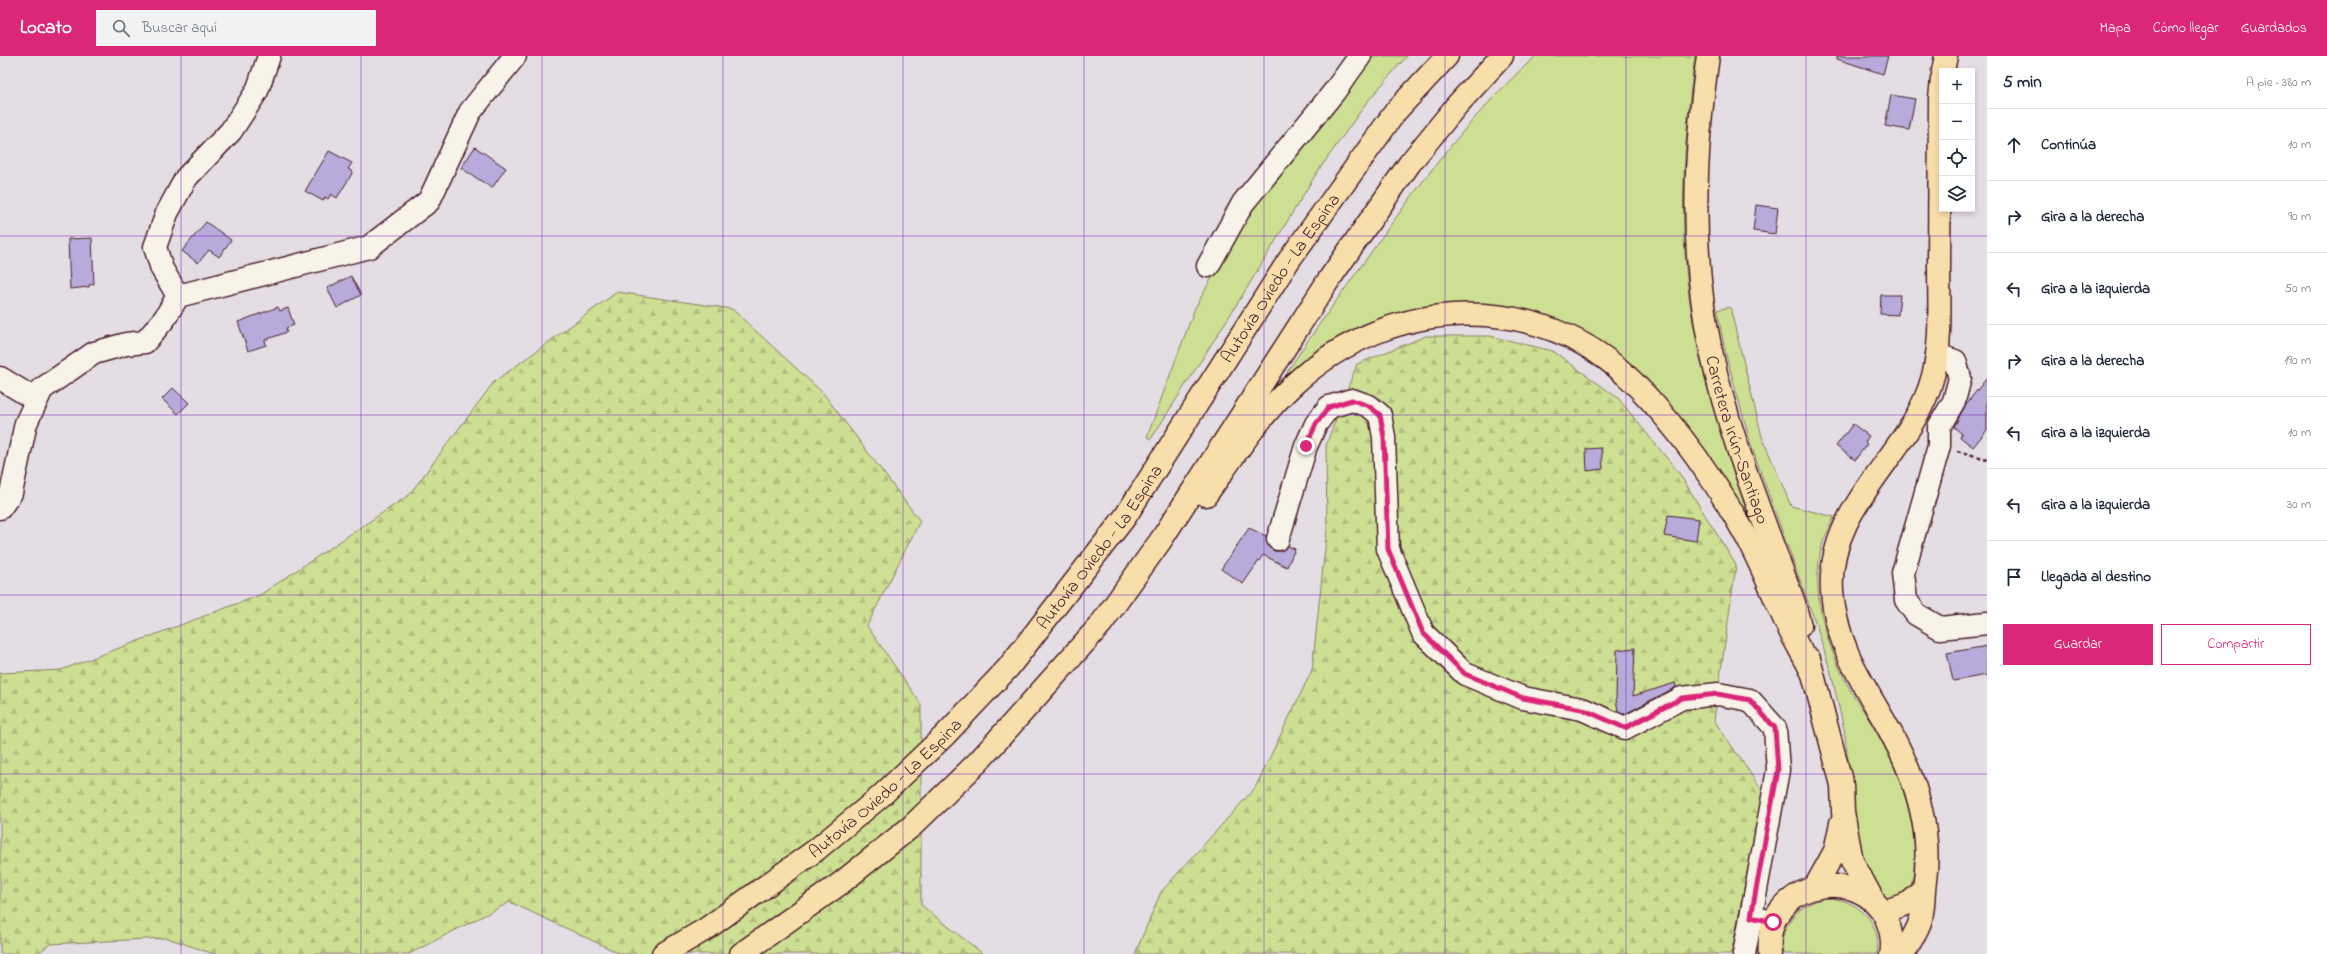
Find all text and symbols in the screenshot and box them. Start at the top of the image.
search box [96,10,376,46]
text: Locato [20,15,72,42]
icon: search [110,17,132,39]
text: Buscar aquí [142,17,217,39]
text: Mapa [2100,18,2131,39]
text: Cómo llegar [2153,18,2219,39]
text: Guardados [2241,18,2307,39]
map controls [1939,68,1975,212]
button: + [1939,68,1975,104]
text: 5 min [2003,70,2042,95]
text: A pie · 380 m [2246,73,2311,92]
button: − [1939,104,1975,140]
icon: ahead [2003,134,2025,156]
text: Continúa [2041,134,2096,156]
text: 10 m [2288,135,2311,154]
button: locate [1939,140,1975,176]
button: layers [1939,176,1975,212]
street label: Autovía Oviedo - La Espina [1215,189,1348,369]
icon: right [2003,206,2025,228]
text: Gira a la derecha [2041,206,2144,228]
text: 90 m [2288,207,2311,226]
icon: left [2003,278,2025,300]
text: Gira a la izquierda [2041,278,2150,300]
text: 50 m [2285,279,2311,298]
icon: right [2003,350,2025,372]
text: Gira a la derecha [2041,350,2144,372]
text: 190 m [2284,351,2311,370]
street label: Carretera Irún-Santiago [1697,353,1775,528]
icon: left [2003,422,2025,444]
text: Gira a la izquierda [2041,422,2150,444]
text: 10 m [2288,423,2311,442]
route end [1297,437,1315,455]
street label: Autovía Oviedo - La Espina [1031,460,1170,636]
icon: left [2003,494,2025,516]
text: Gira a la izquierda [2041,494,2150,516]
text: 30 m [2287,495,2311,514]
icon: arrive [2003,566,2025,588]
text: Llegada al destino [2041,566,2151,588]
button: Guardar [2003,624,2153,665]
button: Compartir [2161,624,2311,665]
street label: Autovía Oviedo - La Espina [804,713,969,866]
route start [1764,913,1782,931]

